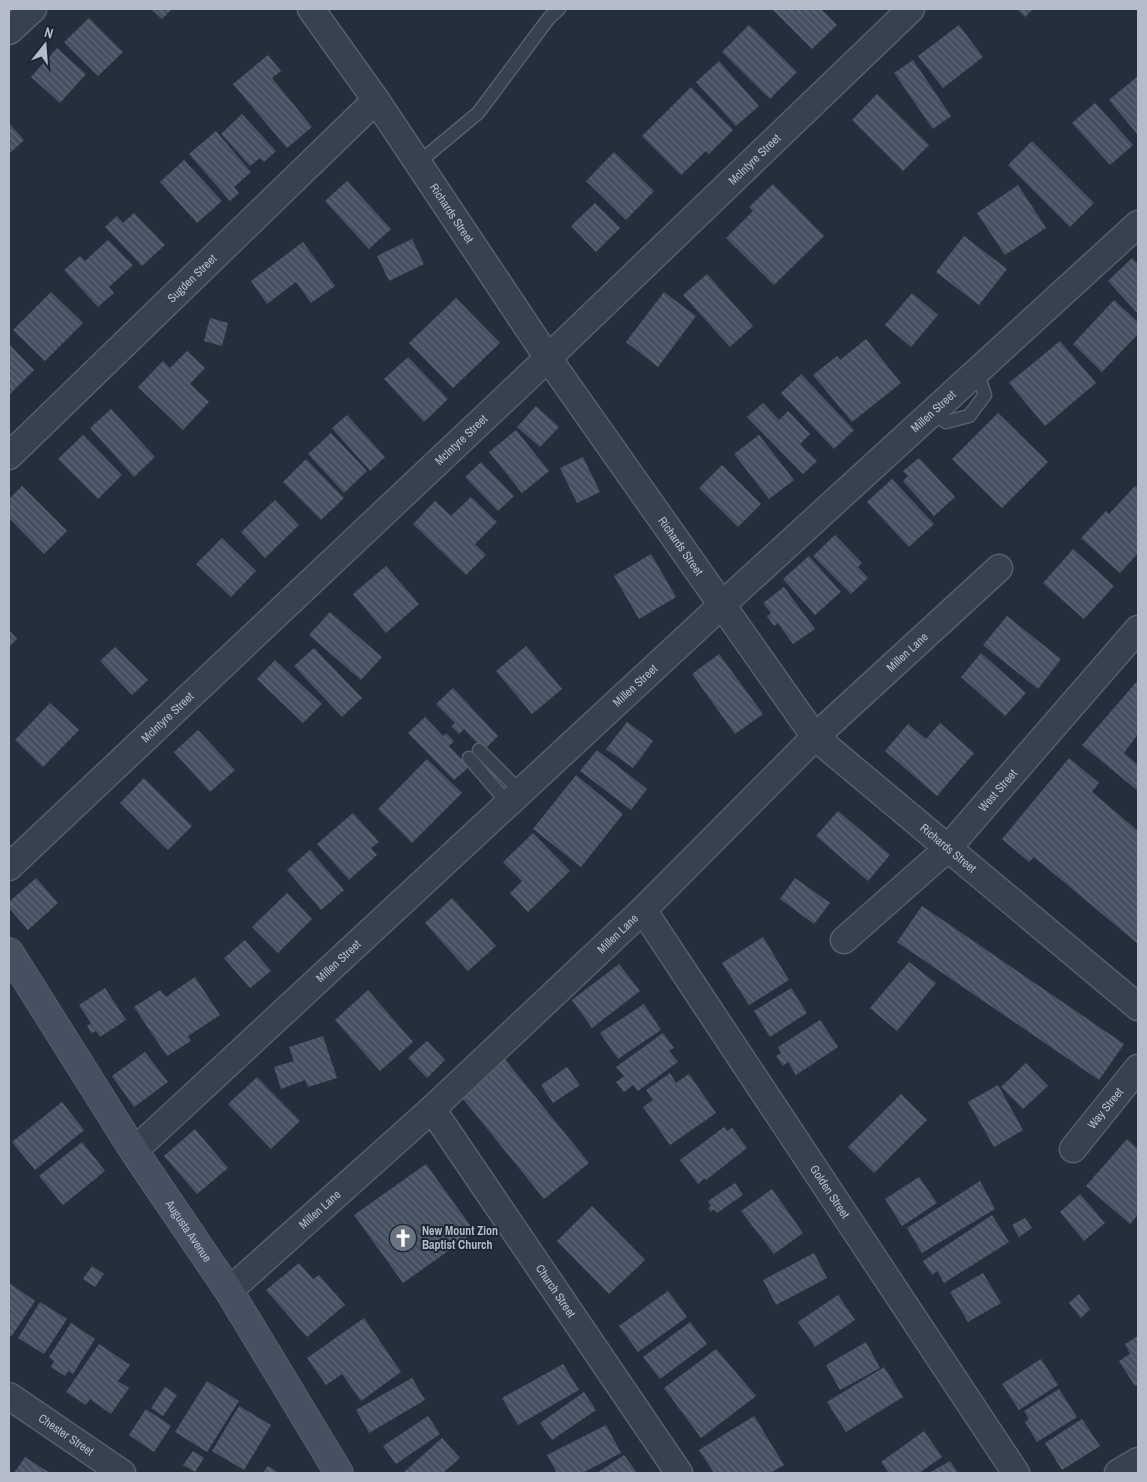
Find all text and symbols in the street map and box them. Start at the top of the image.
north arrow [20,20,70,70]
text: N [42,23,55,42]
street label: McIntyre Street [725,130,784,188]
street label: Richards Street [426,180,477,246]
street label: Sugden Street [164,251,220,306]
street label: Millen Street [908,387,959,436]
street label: McIntyre Street [431,411,491,469]
street label: Richards Street [654,513,707,579]
street label: Millen Lane [883,629,932,675]
street label: Millen Street [609,661,661,710]
street label: McIntyre Street [138,688,197,746]
street label: West Street [975,766,1021,815]
street label: Richards Street [917,820,980,877]
street label: Millen Lane [594,910,642,957]
street label: Millen Street [313,936,364,986]
street label: Way Street [1084,1084,1127,1132]
street label: Golden Street [806,1162,853,1222]
street label: Millen Lane [296,1187,344,1233]
street label: Augusta Avenue [161,1196,215,1265]
church icon: New Mount Zion Baptist Church [388,1223,418,1253]
place label: New Mount Zion Baptist Church [422,1223,498,1253]
street label: Church Street [532,1261,579,1321]
street label: Chester Street [35,1410,97,1460]

